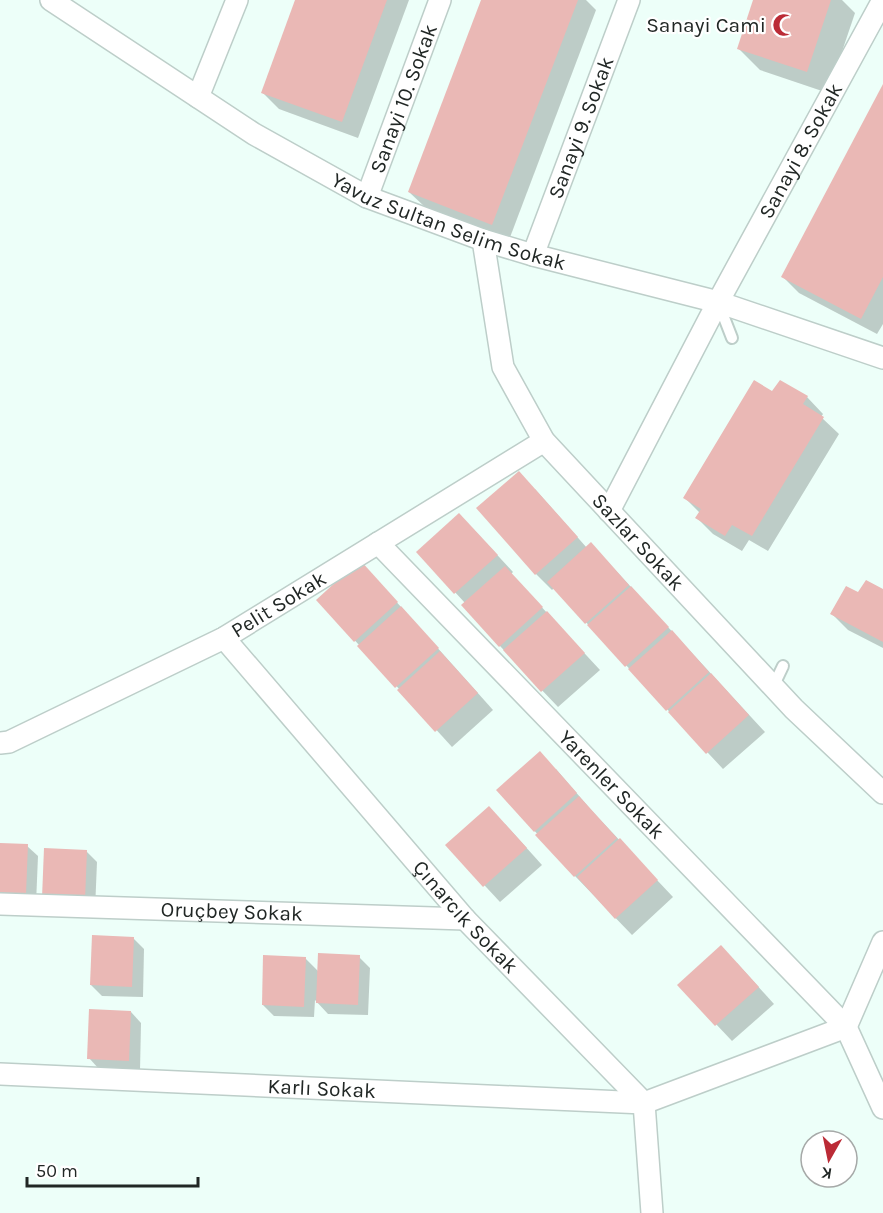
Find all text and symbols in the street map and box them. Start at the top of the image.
mosque icon: Sanayi Cami [771,12,797,38]
place label: Sanayi Cami [646,13,766,37]
street label: Sanayi 10. Sokak [365,21,442,176]
street label: Sanayi 9. Sokak [543,53,619,202]
street label: Sanayi 8. Sokak [754,79,847,223]
street label: Yavuz Sultan Selim Sokak [327,168,569,275]
street label: Sazlar Sokak [587,488,689,595]
street label: Pelit Sokak [227,566,331,643]
street label: Yarenler Sokak [554,725,670,844]
street label: Çınarcık Sokak [408,855,523,978]
street label: Oruçbey Sokak [160,897,303,926]
street label: Karlı Sokak [267,1074,377,1103]
north arrow [799,1129,859,1189]
scale bar [27,1150,198,1188]
text: 50 m [36,1160,78,1182]
text: K [820,1163,833,1184]

